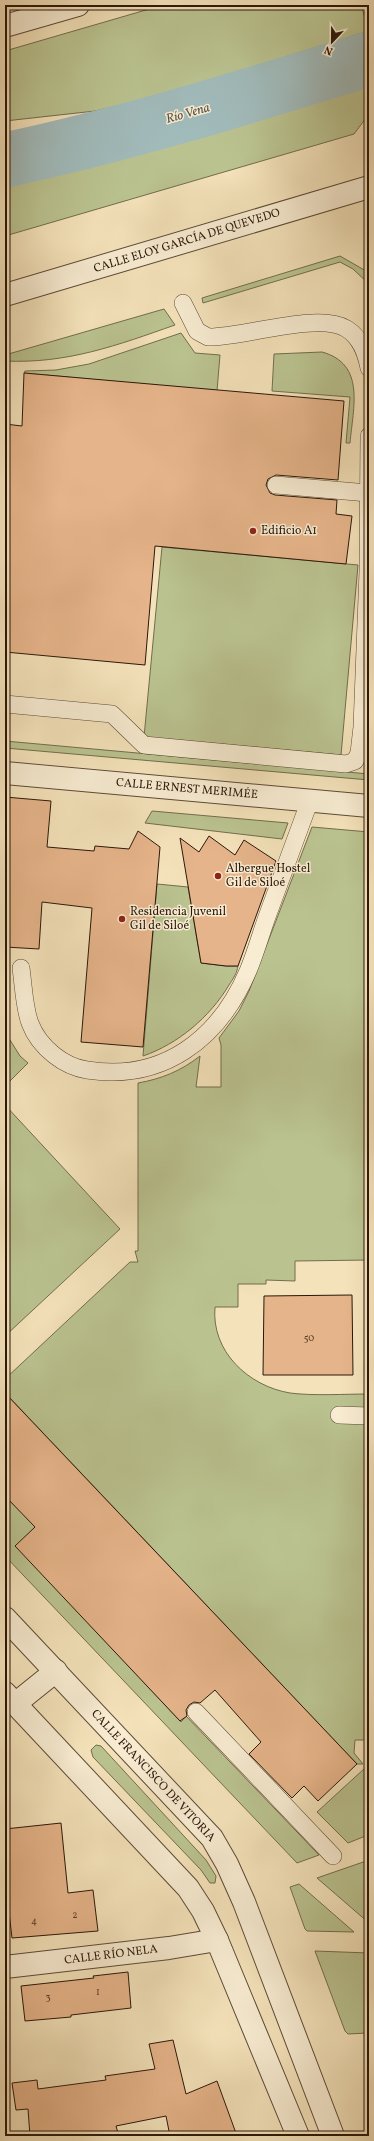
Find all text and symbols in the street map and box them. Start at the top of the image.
north arrow [312,22,352,62]
text: N [322,41,335,58]
water label: Río Vena [164,99,212,129]
street label: CALLE ELOY GARCÍA DE QUEVEDO [91,204,282,277]
place label: Edificio A1 [261,523,317,539]
marker: Edificio A1 [248,526,258,536]
street label: CALLE ERNEST MERIMÉE [115,774,259,803]
place label: Albergue Hostel Gil de Siloé [226,861,311,891]
marker: Albergue Hostel Gil de Siloé [213,871,223,881]
place label: Residencia Juvenil Gil de Siloé [130,904,226,934]
marker: Residencia Juvenil Gil de Siloé [117,914,127,924]
house number: 50 [304,1331,314,1345]
street label: CALLE FRANCISCO DE VITORIA [87,1706,219,1846]
house number: 2 [72,1908,78,1922]
house number: 4 [31,1914,37,1928]
street label: CALLE RÍO NELA [63,1940,159,1969]
house number: 1 [96,1985,100,1999]
house number: 3 [45,1990,51,2004]

